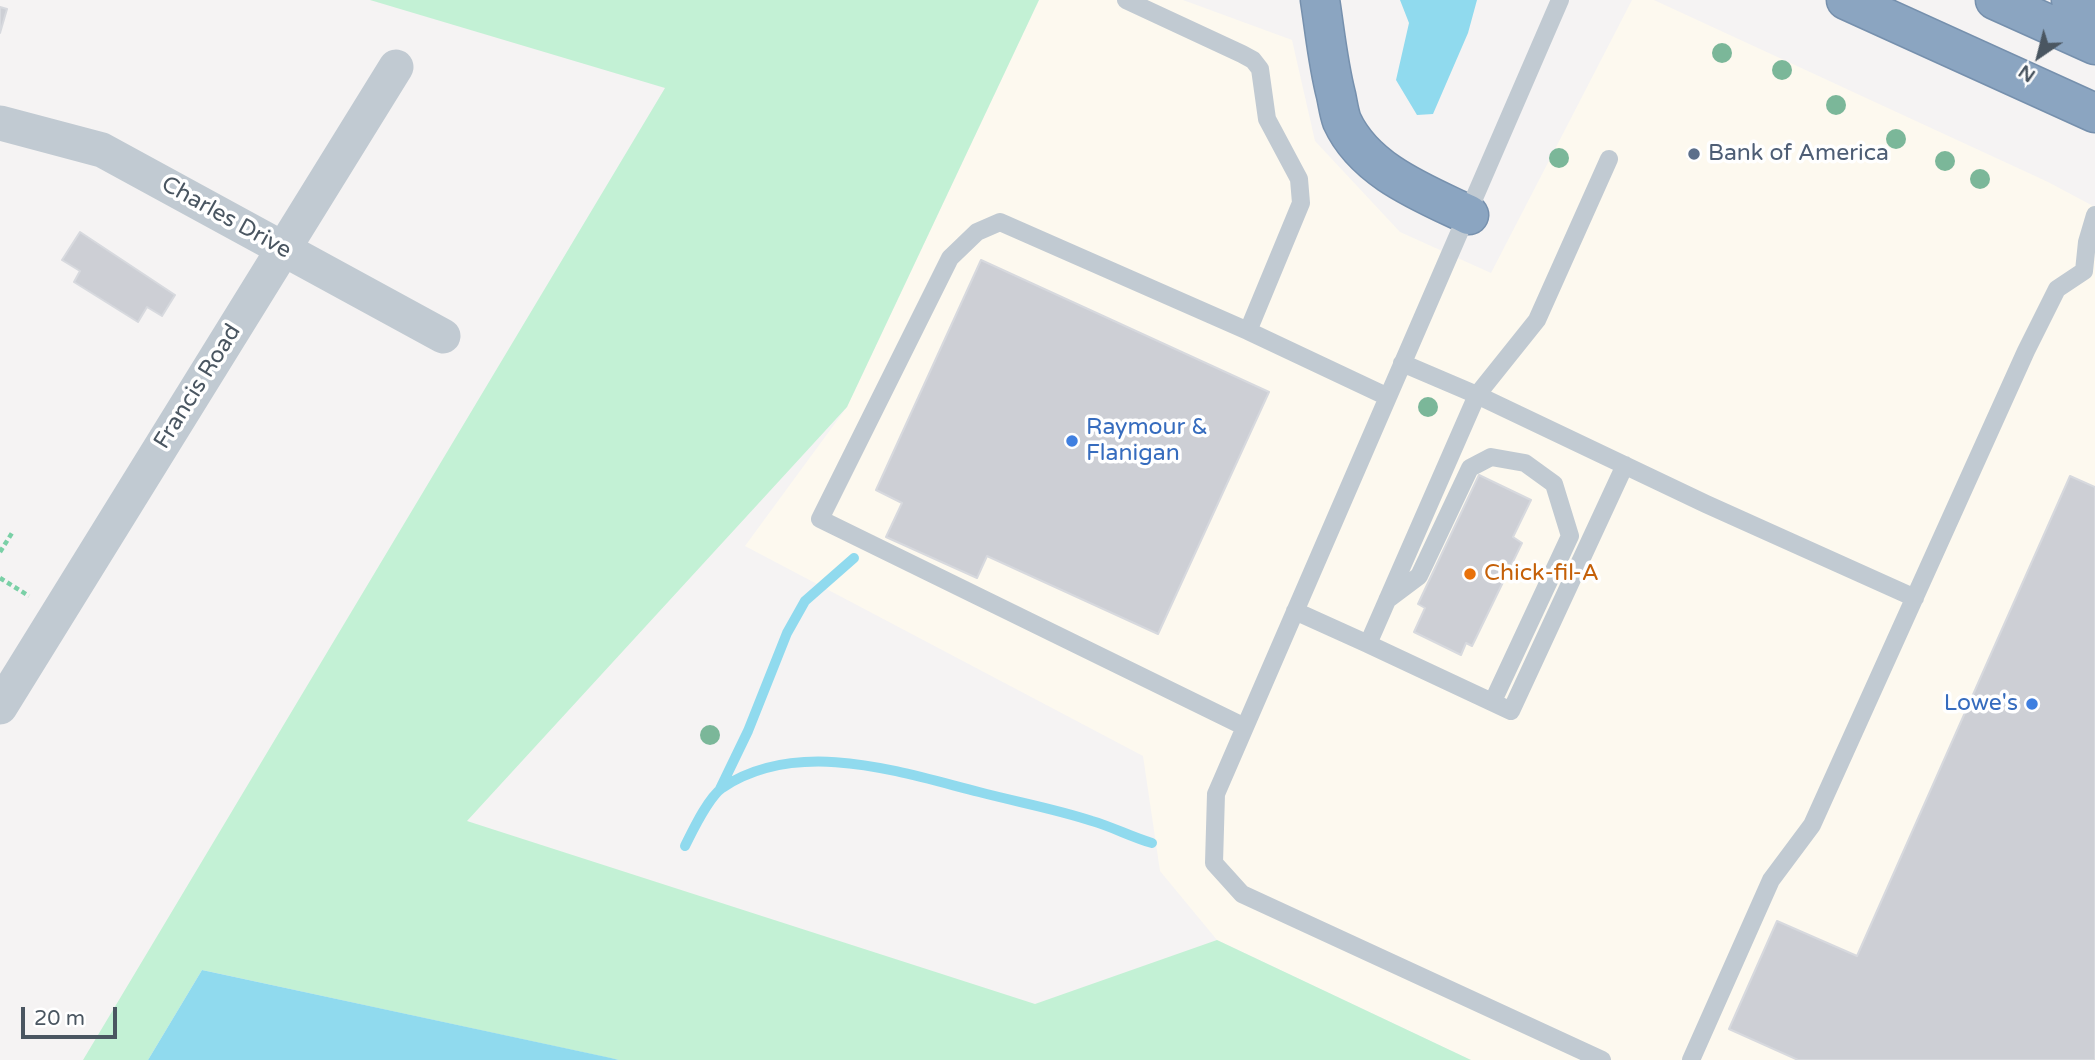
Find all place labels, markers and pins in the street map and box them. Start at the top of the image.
place label: Bank of America [1708,140,1889,168]
marker: Bank of America [1686,146,1702,162]
place label: Raymour & Flanigan [1086,414,1208,468]
marker: Raymour & Flanigan [1064,433,1080,449]
place label: Chick-fil-A [1484,560,1599,588]
marker: Chick-fil-A [1462,566,1478,582]
place label: Lowe's [1944,690,2018,718]
marker: Lowe's [2024,696,2040,712]

